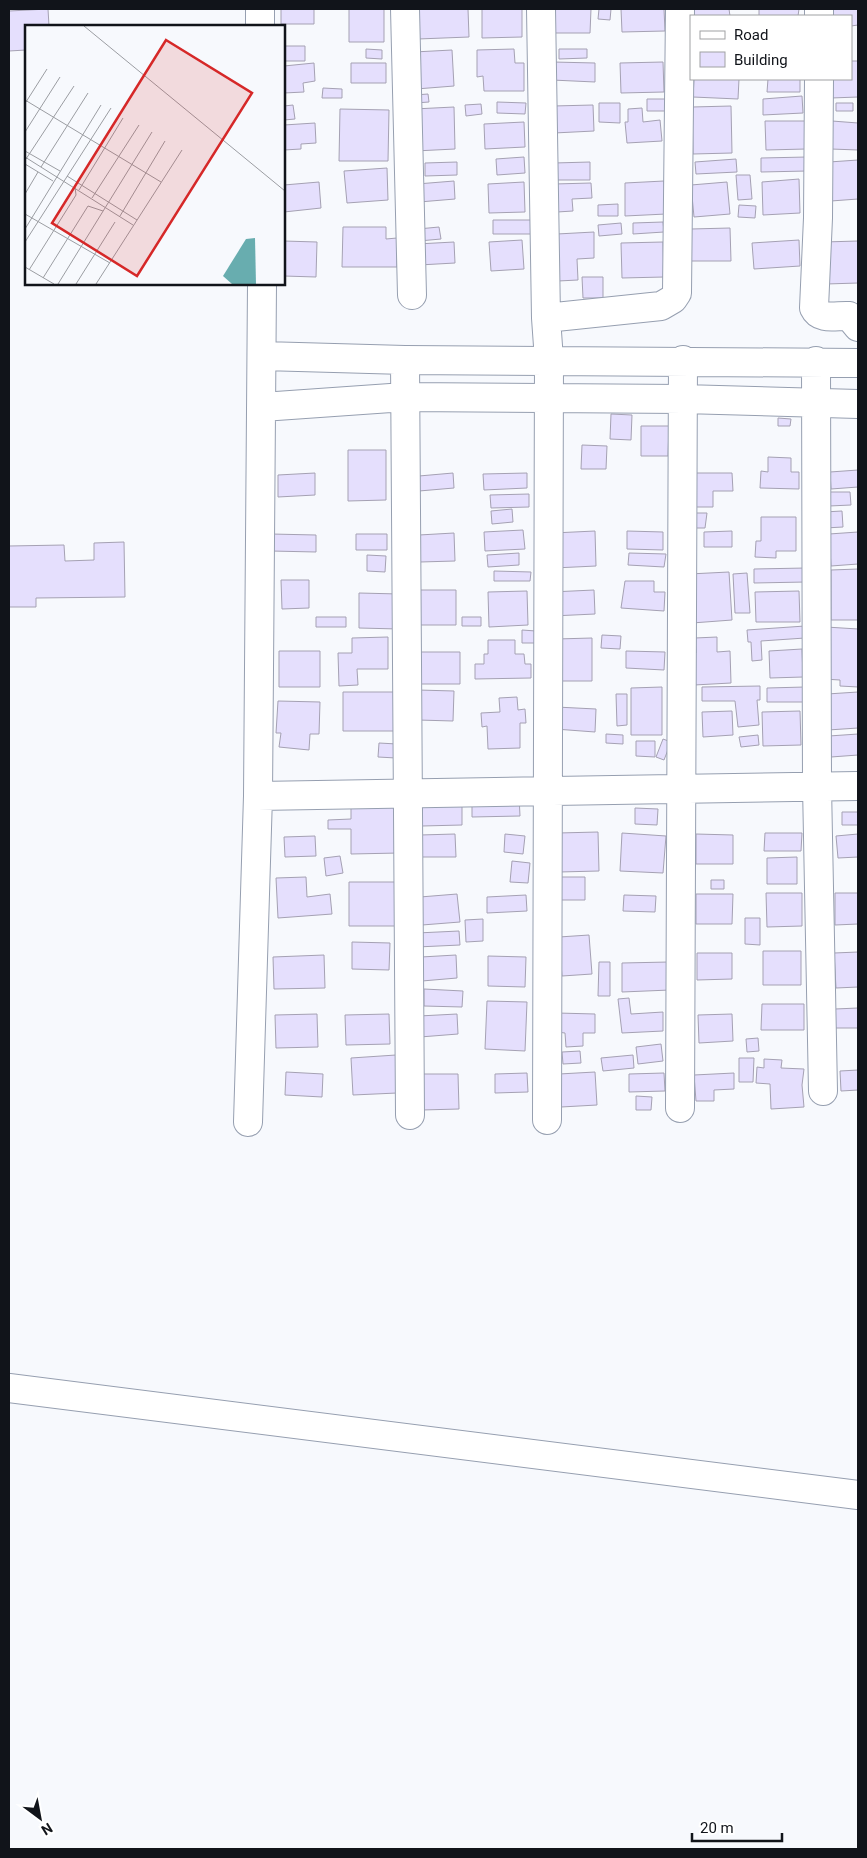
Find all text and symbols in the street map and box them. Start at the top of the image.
legend [690,15,852,80]
inset map [25,25,285,285]
text: Road [734,26,768,44]
text: Building [734,51,788,69]
north arrow [15,1793,65,1843]
scale bar [692,1810,782,1842]
text: 20 m [700,1819,734,1837]
text: N [38,1820,55,1838]

